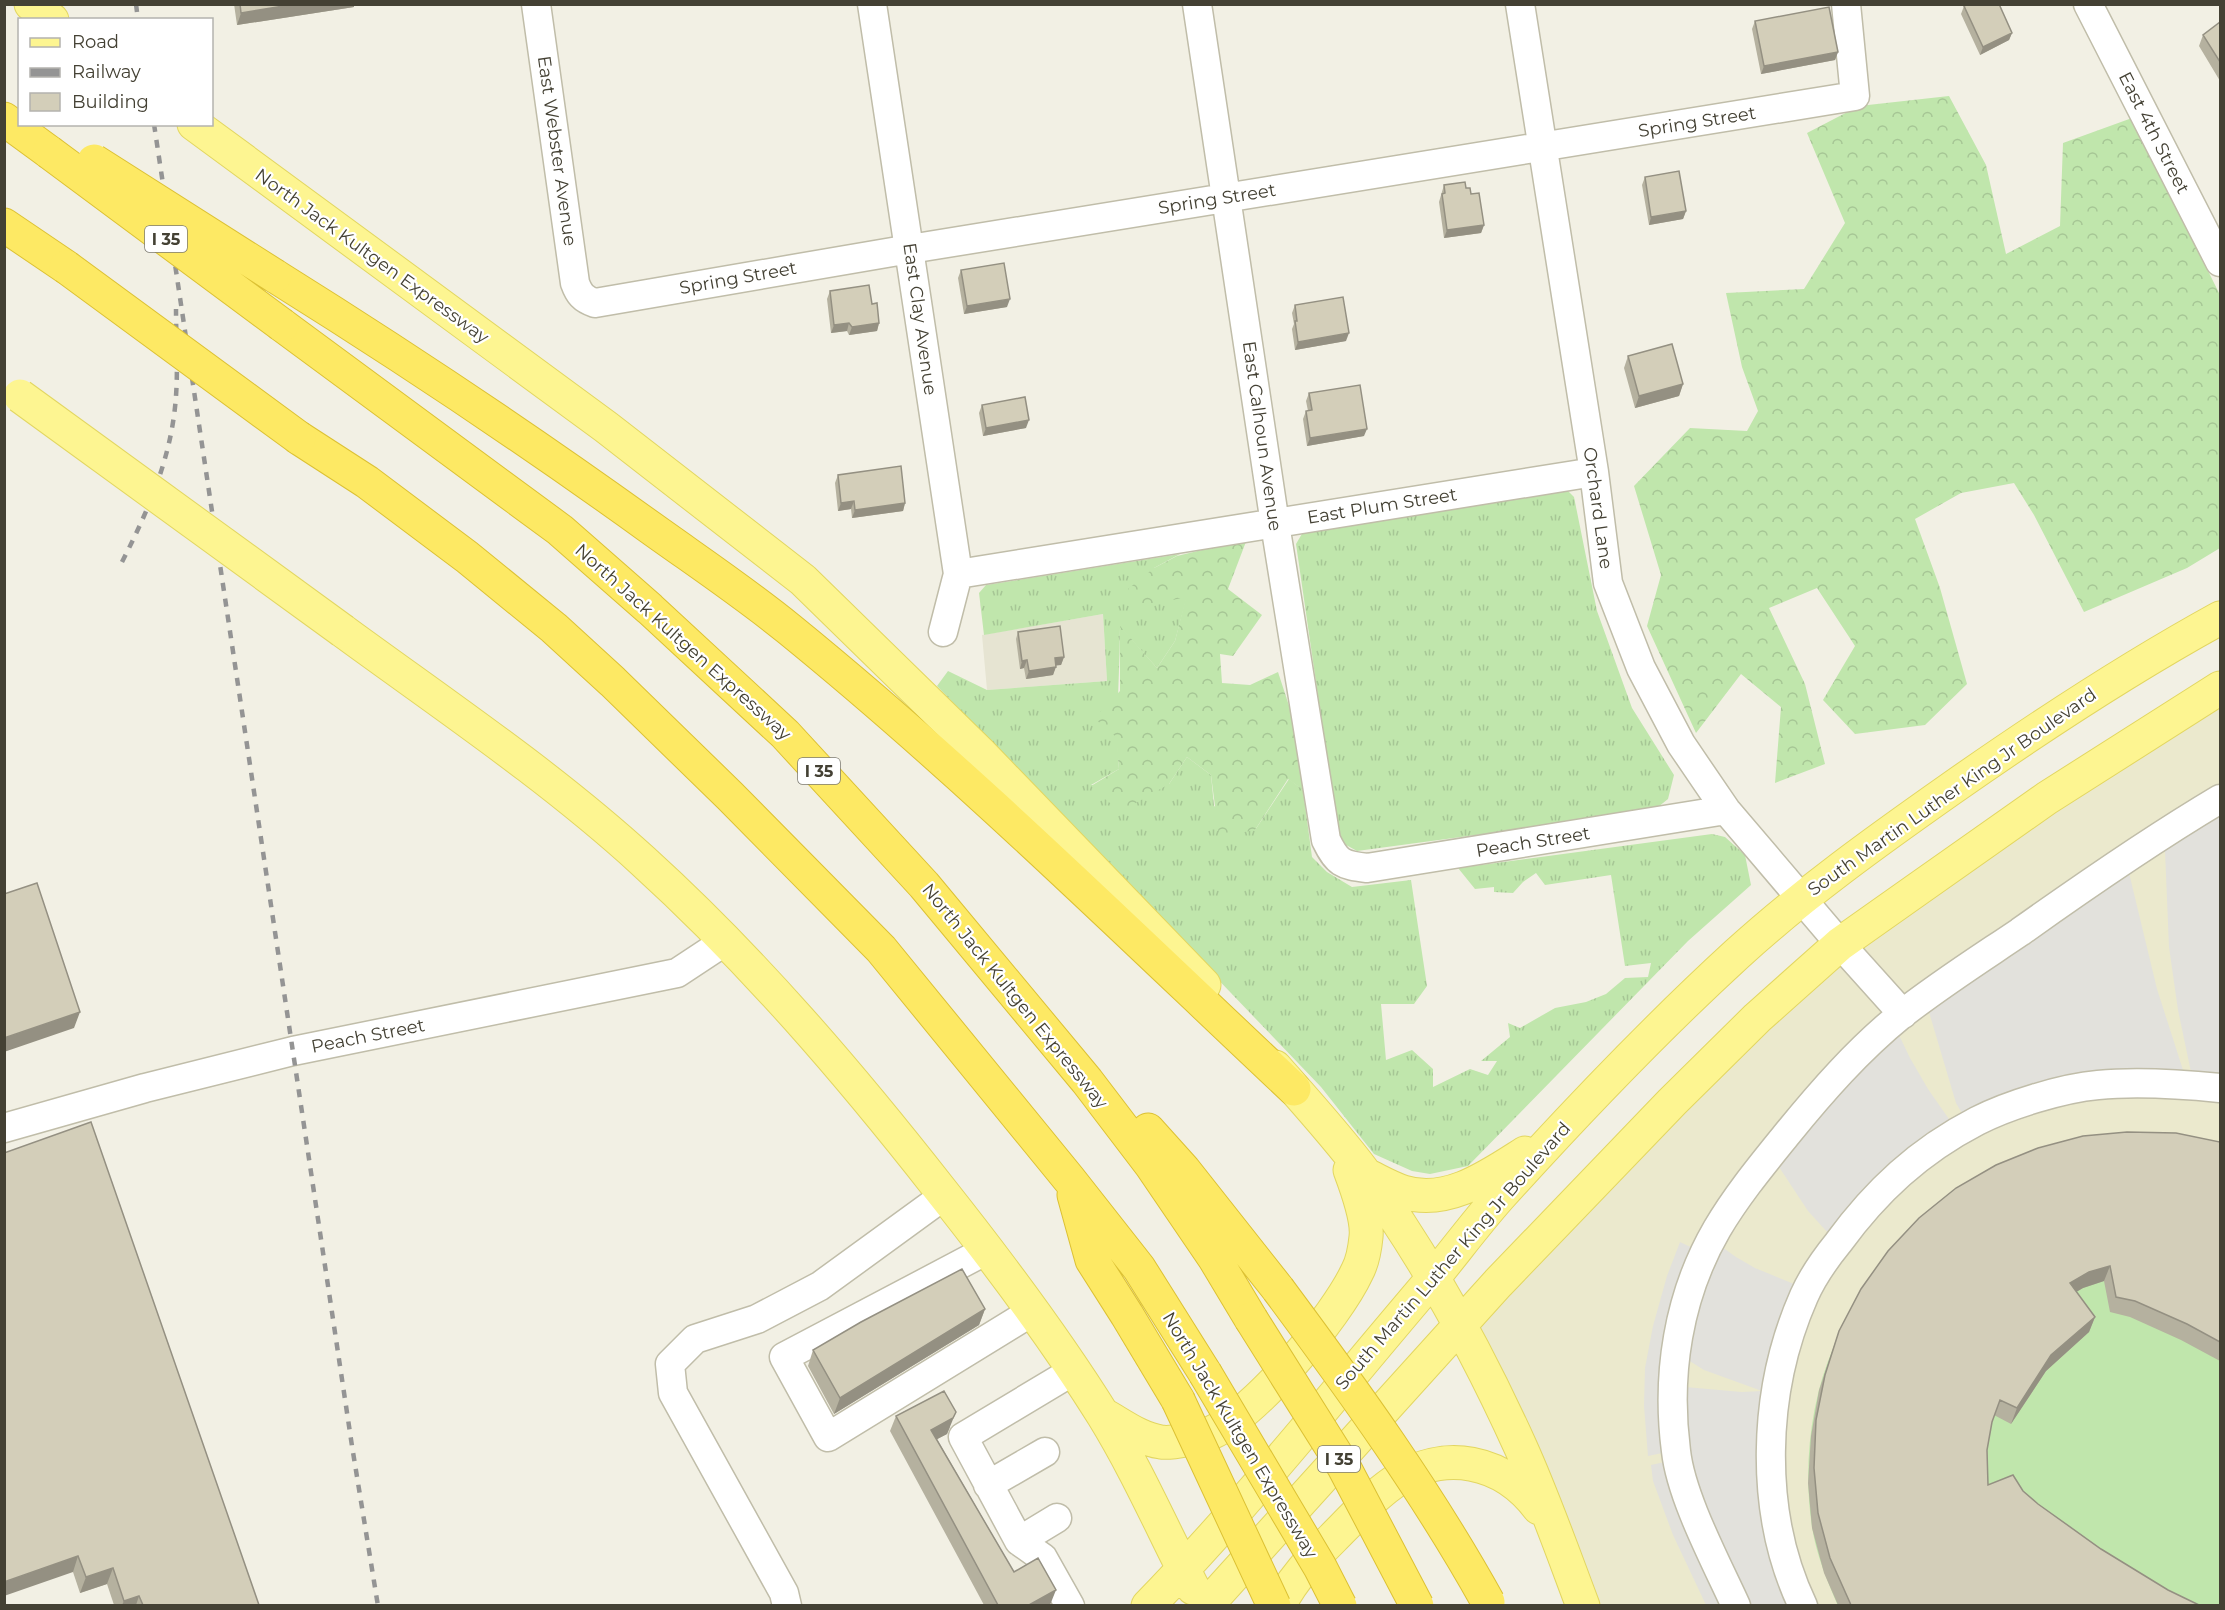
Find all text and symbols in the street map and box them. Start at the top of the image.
legend [18,18,213,126]
text: Road [72,31,119,53]
street label: East Webster Avenue [533,54,581,248]
text: Railway [72,61,141,83]
street label: East 4th Street [2114,68,2194,198]
text: Building [72,91,149,113]
street label: Spring Street [1637,102,1757,142]
street label: North Jack Kultgen Expressway [251,164,493,348]
street label: Spring Street [1157,179,1277,219]
road number: I 35 [145,226,187,252]
street label: East Clay Avenue [898,241,942,397]
street label: Spring Street [678,257,798,299]
street label: East Calhoun Avenue [1238,340,1286,533]
street label: Orchard Lane [1579,446,1617,571]
street label: East Plum Street [1305,483,1459,529]
street label: North Jack Kultgen Expressway [570,539,796,745]
street label: South Martin Luther King Jr Boulevard [1803,683,2101,901]
road number: I 35 [798,758,840,784]
street label: Peach Street [1474,822,1592,862]
street label: North Jack Kultgen Expressway [917,879,1113,1113]
street label: Peach Street [309,1014,427,1058]
street label: South Martin Luther King Jr Boulevard [1331,1118,1575,1394]
street label: North Jack Kultgen Expressway [1158,1308,1323,1562]
road number: I 35 [1318,1446,1360,1472]

